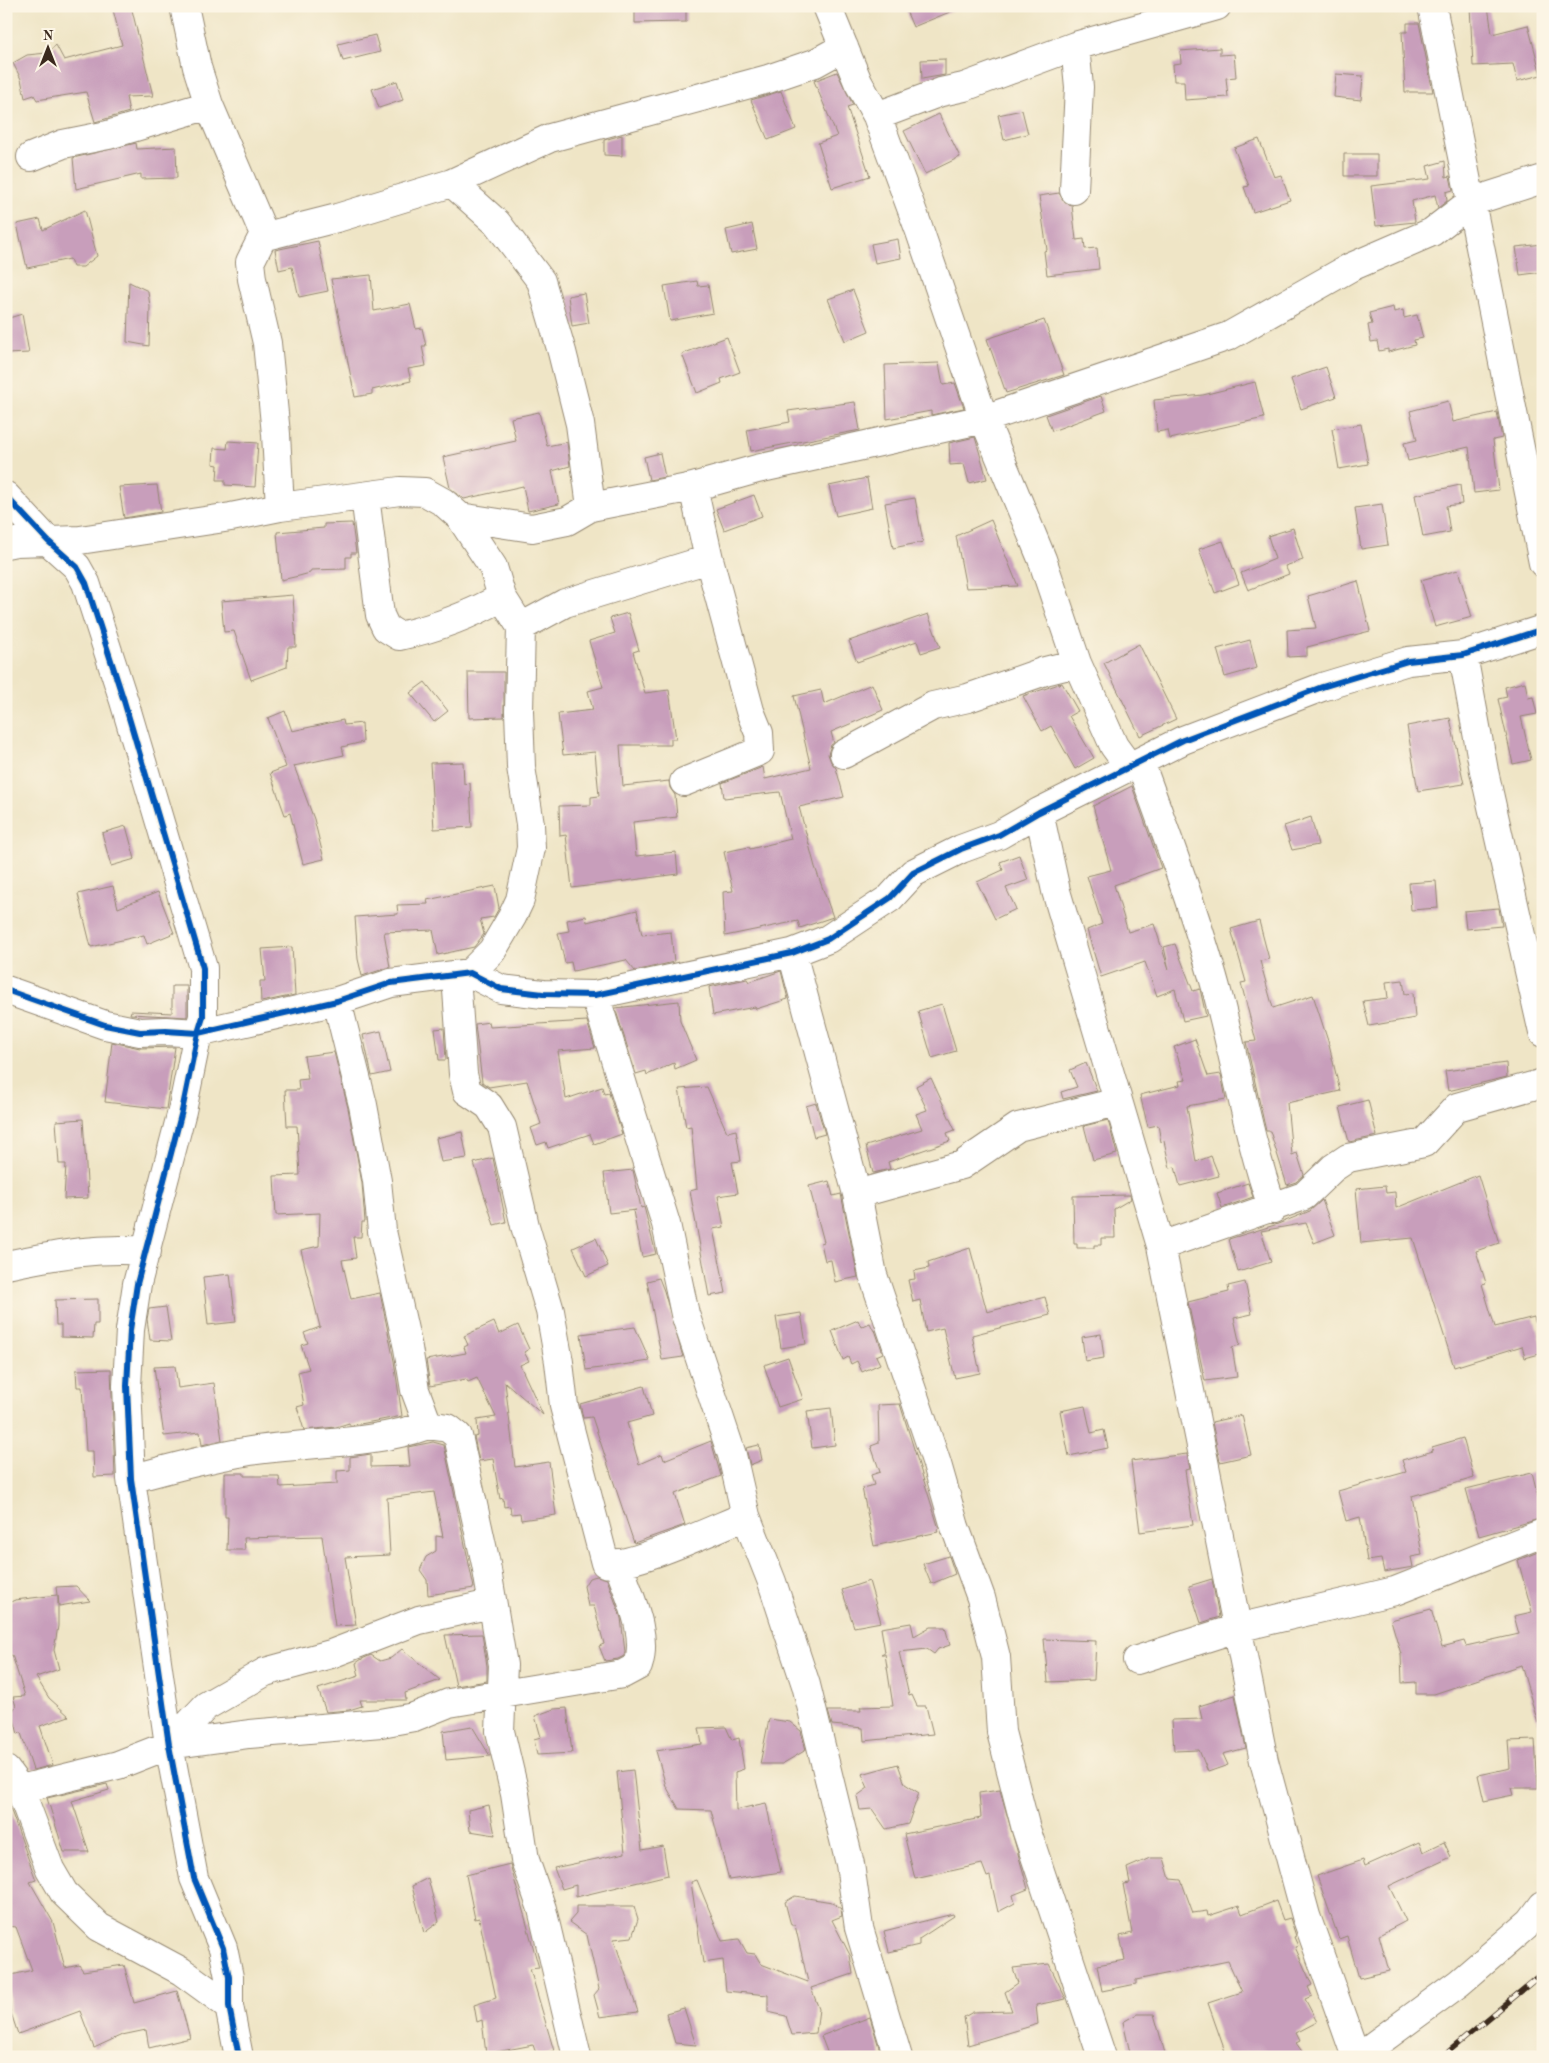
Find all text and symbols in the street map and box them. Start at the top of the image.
north arrow [22,22,72,72]
text: N [43,29,54,43]

